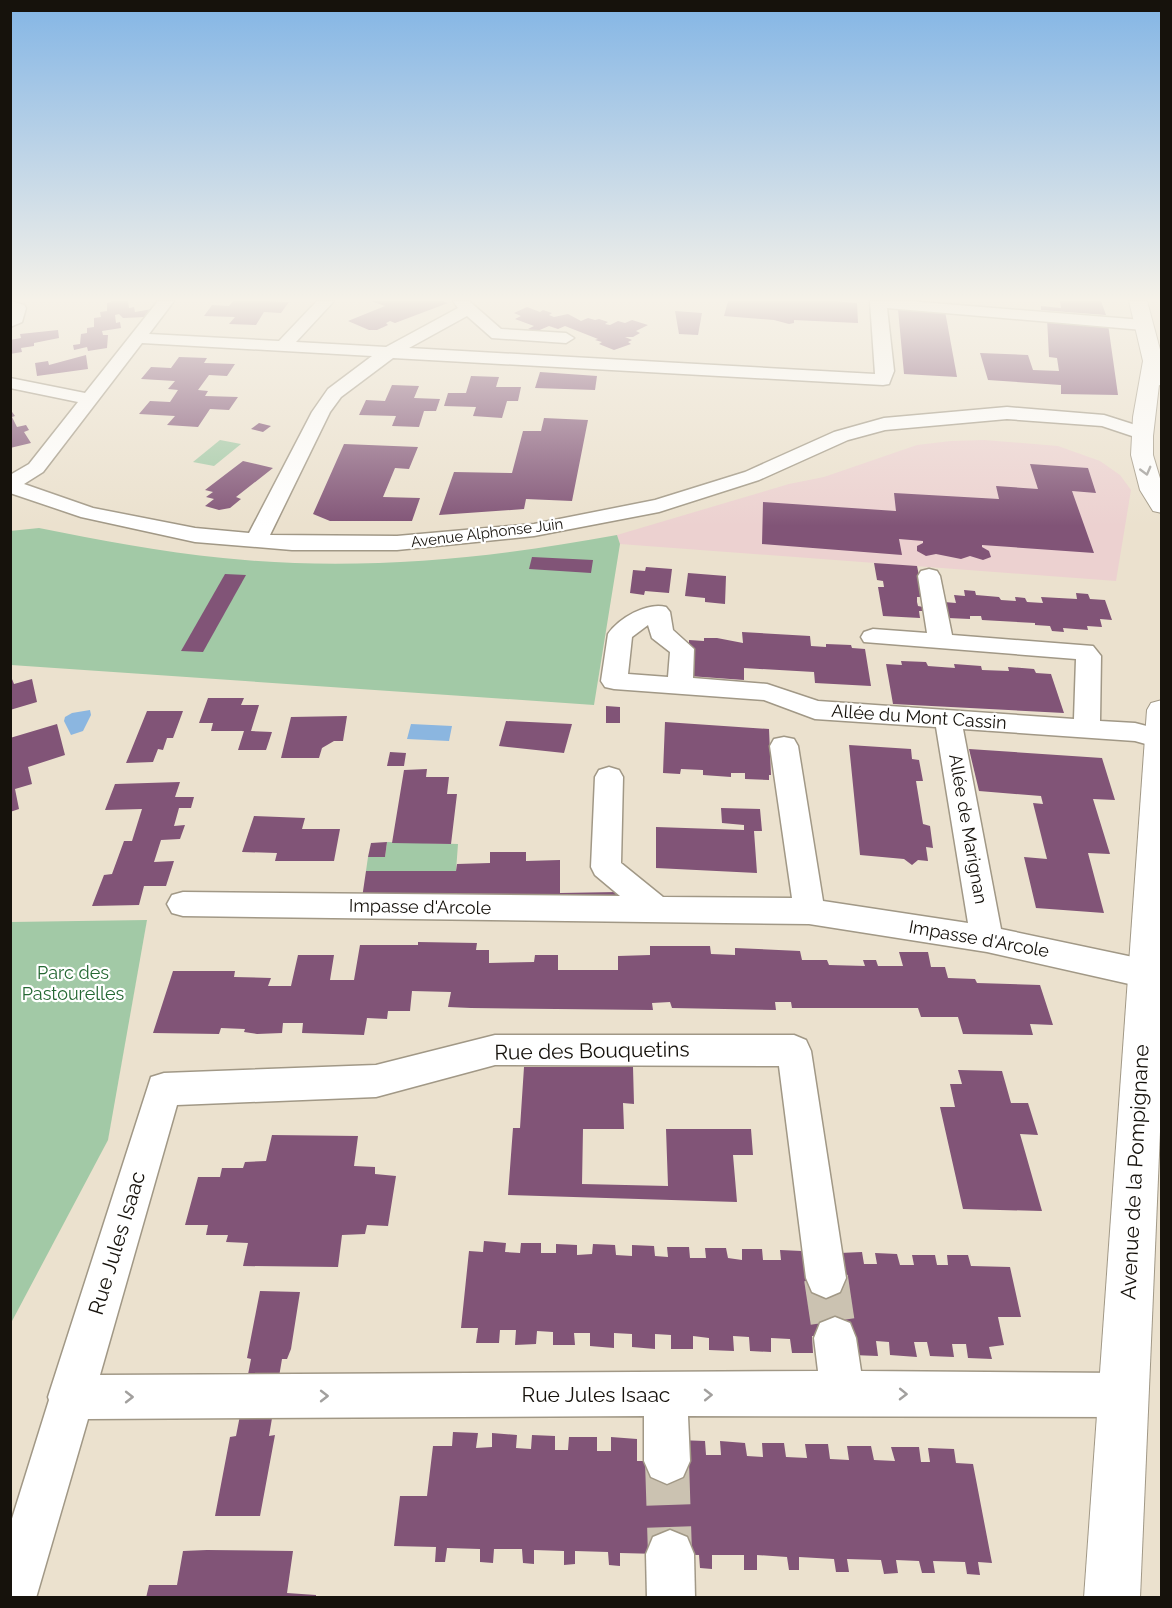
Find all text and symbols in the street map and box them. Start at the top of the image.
one-way arrow [1138,466,1151,476]
street label: Avenue Alphonse Juin [410,515,564,551]
street label: Allée du Mont Cassin [831,700,1007,733]
street label: Allée de Marignan [945,752,992,905]
street label: Impasse d'Arcole [349,895,492,918]
street label: Impasse d'Arcole [907,916,1051,961]
park label: Parc des Pastourelles [22,962,125,1004]
street label: Rue des Bouquetins [494,1036,690,1065]
street label: Avenue de la Pompignane [1115,1044,1154,1300]
street label: Rue Jules Isaac [83,1168,150,1318]
street label: Rue Jules Isaac [522,1382,670,1407]
one-way arrow [898,1388,907,1400]
one-way arrow [703,1389,712,1401]
one-way arrow [319,1390,328,1402]
one-way arrow [124,1391,133,1403]

